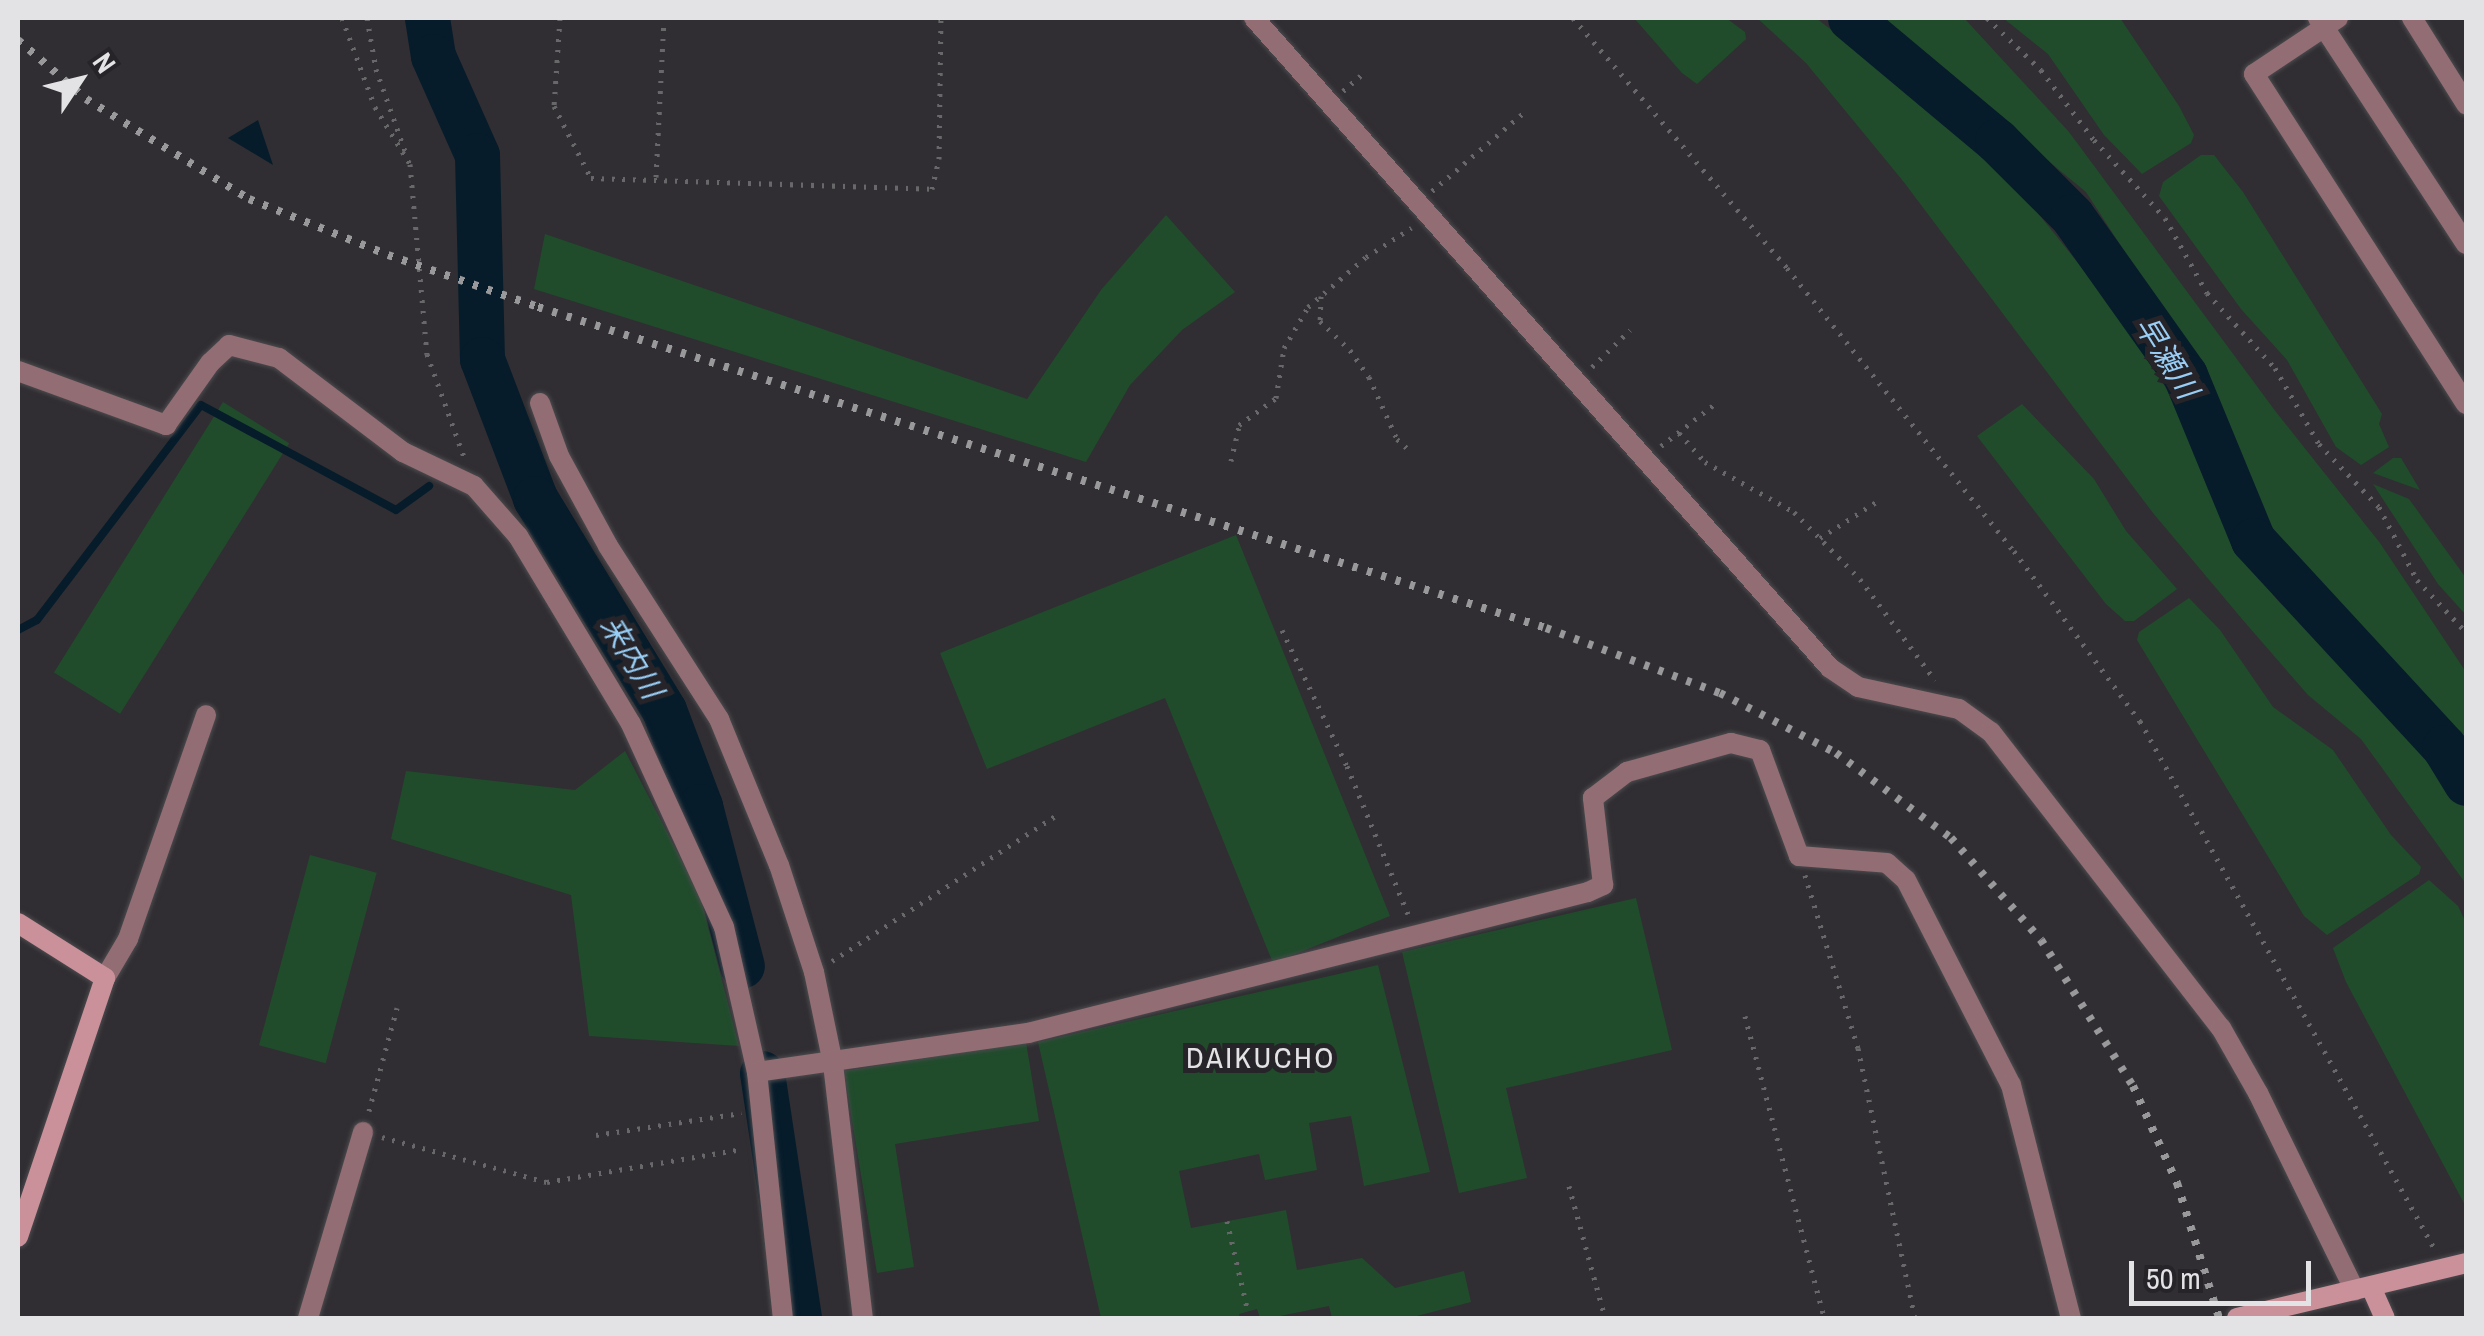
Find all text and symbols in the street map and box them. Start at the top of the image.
north arrow [30,30,130,130]
text: N [84,45,125,80]
water label: 早瀬川 [2128,309,2206,405]
water label: 来内川 [593,609,671,705]
district label: DAIKUCHO [1186,1039,1336,1075]
scale bar [2134,1241,2316,1303]
text: 50 m [2146,1258,2201,1298]

